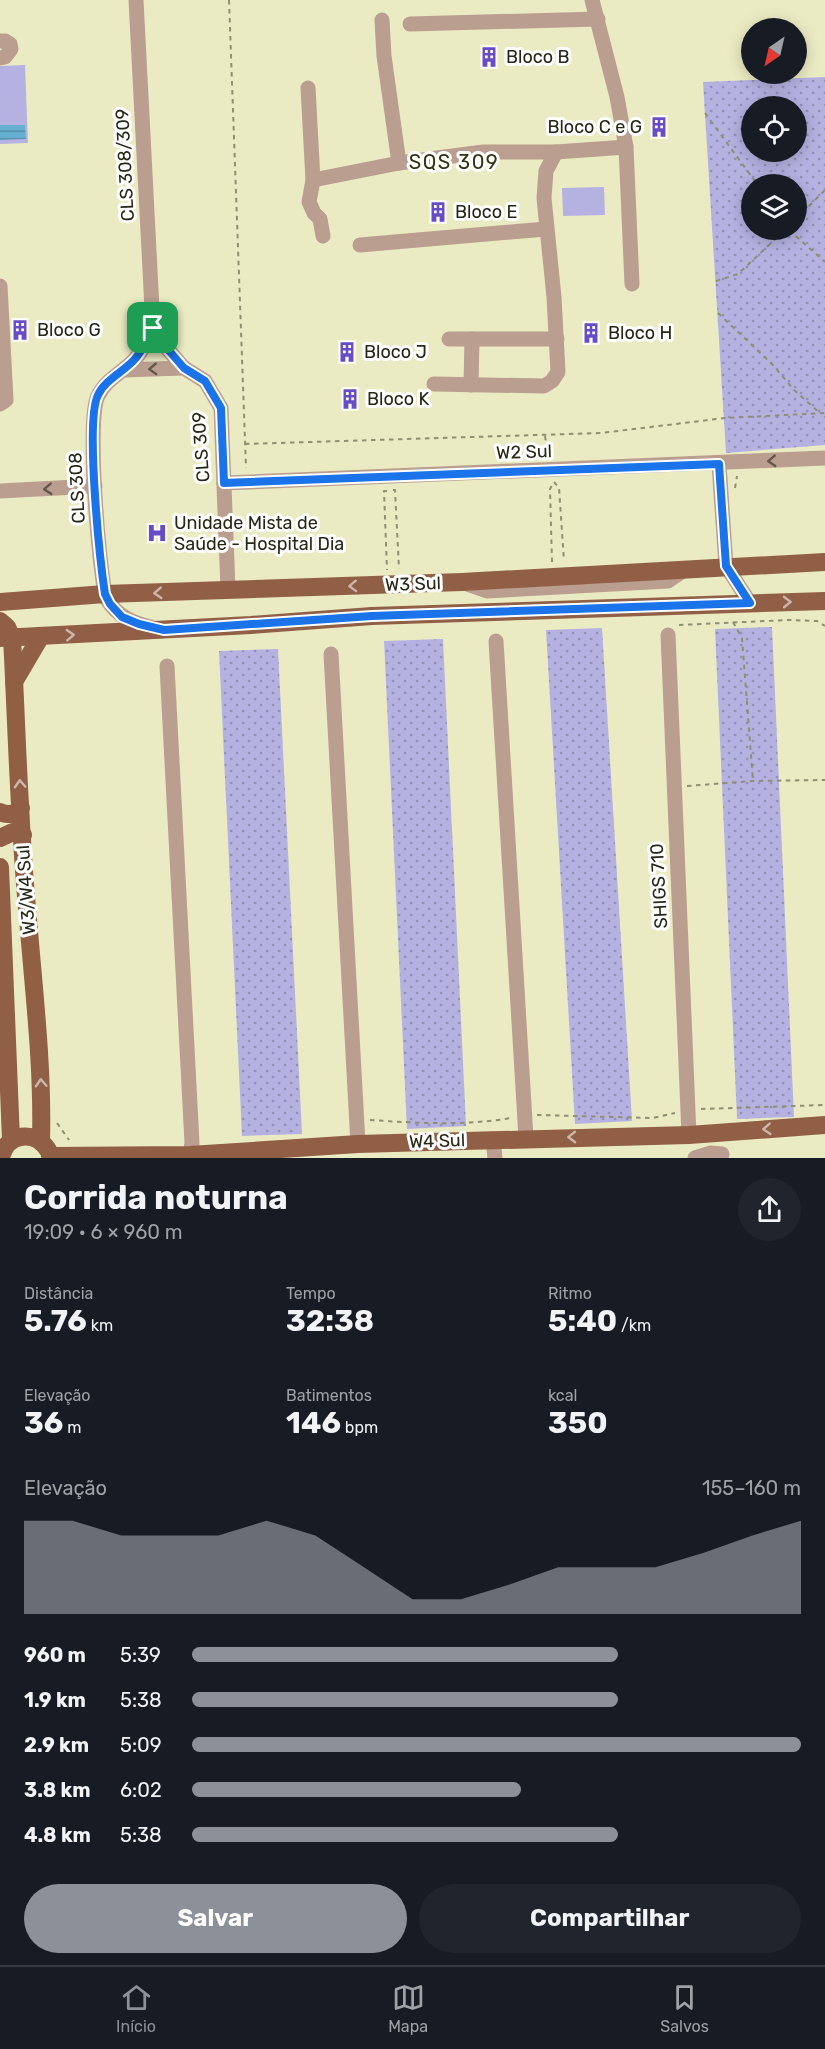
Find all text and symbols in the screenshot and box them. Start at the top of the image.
north arrow [741,18,807,84]
map controls [741,18,807,240]
building icon: Bloco B [477,45,501,69]
place label: Bloco B [506,46,569,68]
button: locate [741,96,807,162]
street label: CLS 308/309 [111,108,139,222]
building icon: Bloco C e G [647,115,671,139]
place label: Bloco C e G [547,116,642,138]
district label: SQS 309 [409,150,499,174]
button: layers [741,174,807,240]
building icon: Bloco E [426,200,450,224]
place label: Bloco E [455,201,517,223]
pin [127,302,178,353]
icon: arrive [136,311,169,344]
building icon: Bloco G [8,318,32,342]
place label: Bloco G [37,319,101,341]
building icon: Bloco H [579,321,603,345]
place label: Bloco H [608,322,672,344]
building icon: Bloco J [335,340,359,364]
place label: Bloco J [364,341,427,363]
one-way arrow [149,363,158,375]
building icon: Bloco K [338,387,362,411]
place label: Bloco K [367,388,429,410]
street label: CLS 309 [188,411,214,483]
street label: W2 Sul [496,440,552,464]
street label: CLS 308 [64,452,90,524]
one-way arrow [768,455,777,468]
one-way arrow [43,482,52,495]
place label: Unidade Mista de Saúde - Hospital Dia [174,512,344,555]
hospital icon: Unidade Mista de Saúde - Hospital Dia [145,521,169,545]
street label: W3 Sul [385,572,441,596]
one-way arrow [349,579,358,592]
one-way arrow [154,586,163,599]
one-way arrow [783,596,792,608]
one-way arrow [66,629,75,642]
one-way arrow [13,779,26,788]
street label: SHIGS 710 [646,843,672,929]
street label: W3/W4 Sul [12,844,40,936]
one-way arrow [35,1078,48,1087]
one-way arrow [762,1122,771,1135]
street label: W4 Sul [409,1129,465,1153]
one-way arrow [567,1131,576,1143]
text: Corrida noturna [24,1178,288,1217]
button: share [738,1178,801,1241]
text: 19:09 · 6 × 960 m [24,1220,183,1244]
text: Distância [24,1284,93,1303]
text: Tempo [286,1284,336,1303]
text: Ritmo [548,1284,592,1303]
text: 5.76 [24,1303,87,1339]
text: 32:38 [286,1303,374,1339]
text: 5:40 [548,1303,617,1339]
text: km [87,1316,113,1335]
text: /km [617,1316,651,1335]
text: Elevação [24,1386,90,1405]
text: Batimentos [286,1386,372,1405]
text: kcal [548,1386,577,1405]
text: 36 [24,1405,63,1441]
text: 146 [286,1405,341,1441]
text: 350 [548,1405,608,1441]
text: m [63,1418,81,1437]
text: bpm [341,1418,378,1437]
text: Elevação [24,1476,107,1500]
text: 155–160 m [702,1476,801,1500]
text: 960 m [24,1643,86,1667]
text: 5:39 [120,1643,161,1667]
text: 1.9 km [24,1688,86,1712]
text: 5:38 [120,1688,162,1712]
text: 2.9 km [24,1733,89,1757]
text: 5:09 [120,1733,162,1757]
text: 3.8 km [24,1778,91,1802]
text: 6:02 [120,1778,162,1802]
text: 4.8 km [24,1823,91,1847]
text: 5:38 [120,1823,162,1847]
button: Salvar [24,1884,407,1953]
button: Compartilhar [419,1884,801,1953]
tab: Início [116,1981,156,2036]
tab: Mapa [388,1981,428,2036]
tab: Salvos [660,1981,709,2036]

